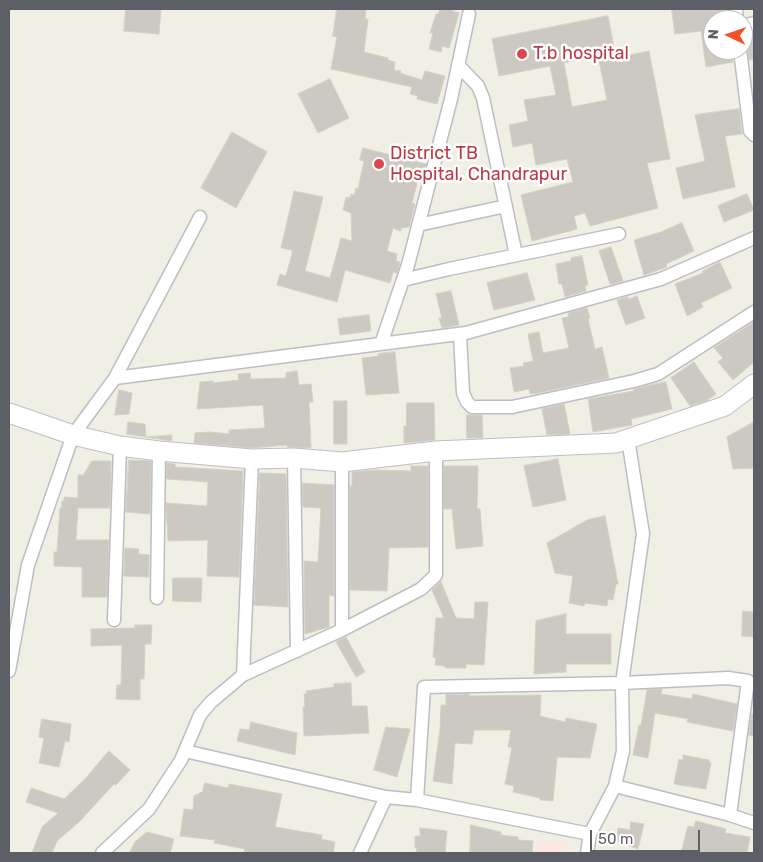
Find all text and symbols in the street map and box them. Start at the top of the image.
north arrow [703,10,753,60]
text: N [705,29,722,40]
place label: T.b hospital [533,43,629,65]
marker: T.b hospital [515,47,529,61]
place label: District TB Hospital, Chandrapur [390,143,567,186]
marker: District TB Hospital, Chandrapur [372,157,386,171]
scale bar [593,820,703,852]
text: 50 m [598,830,633,848]

